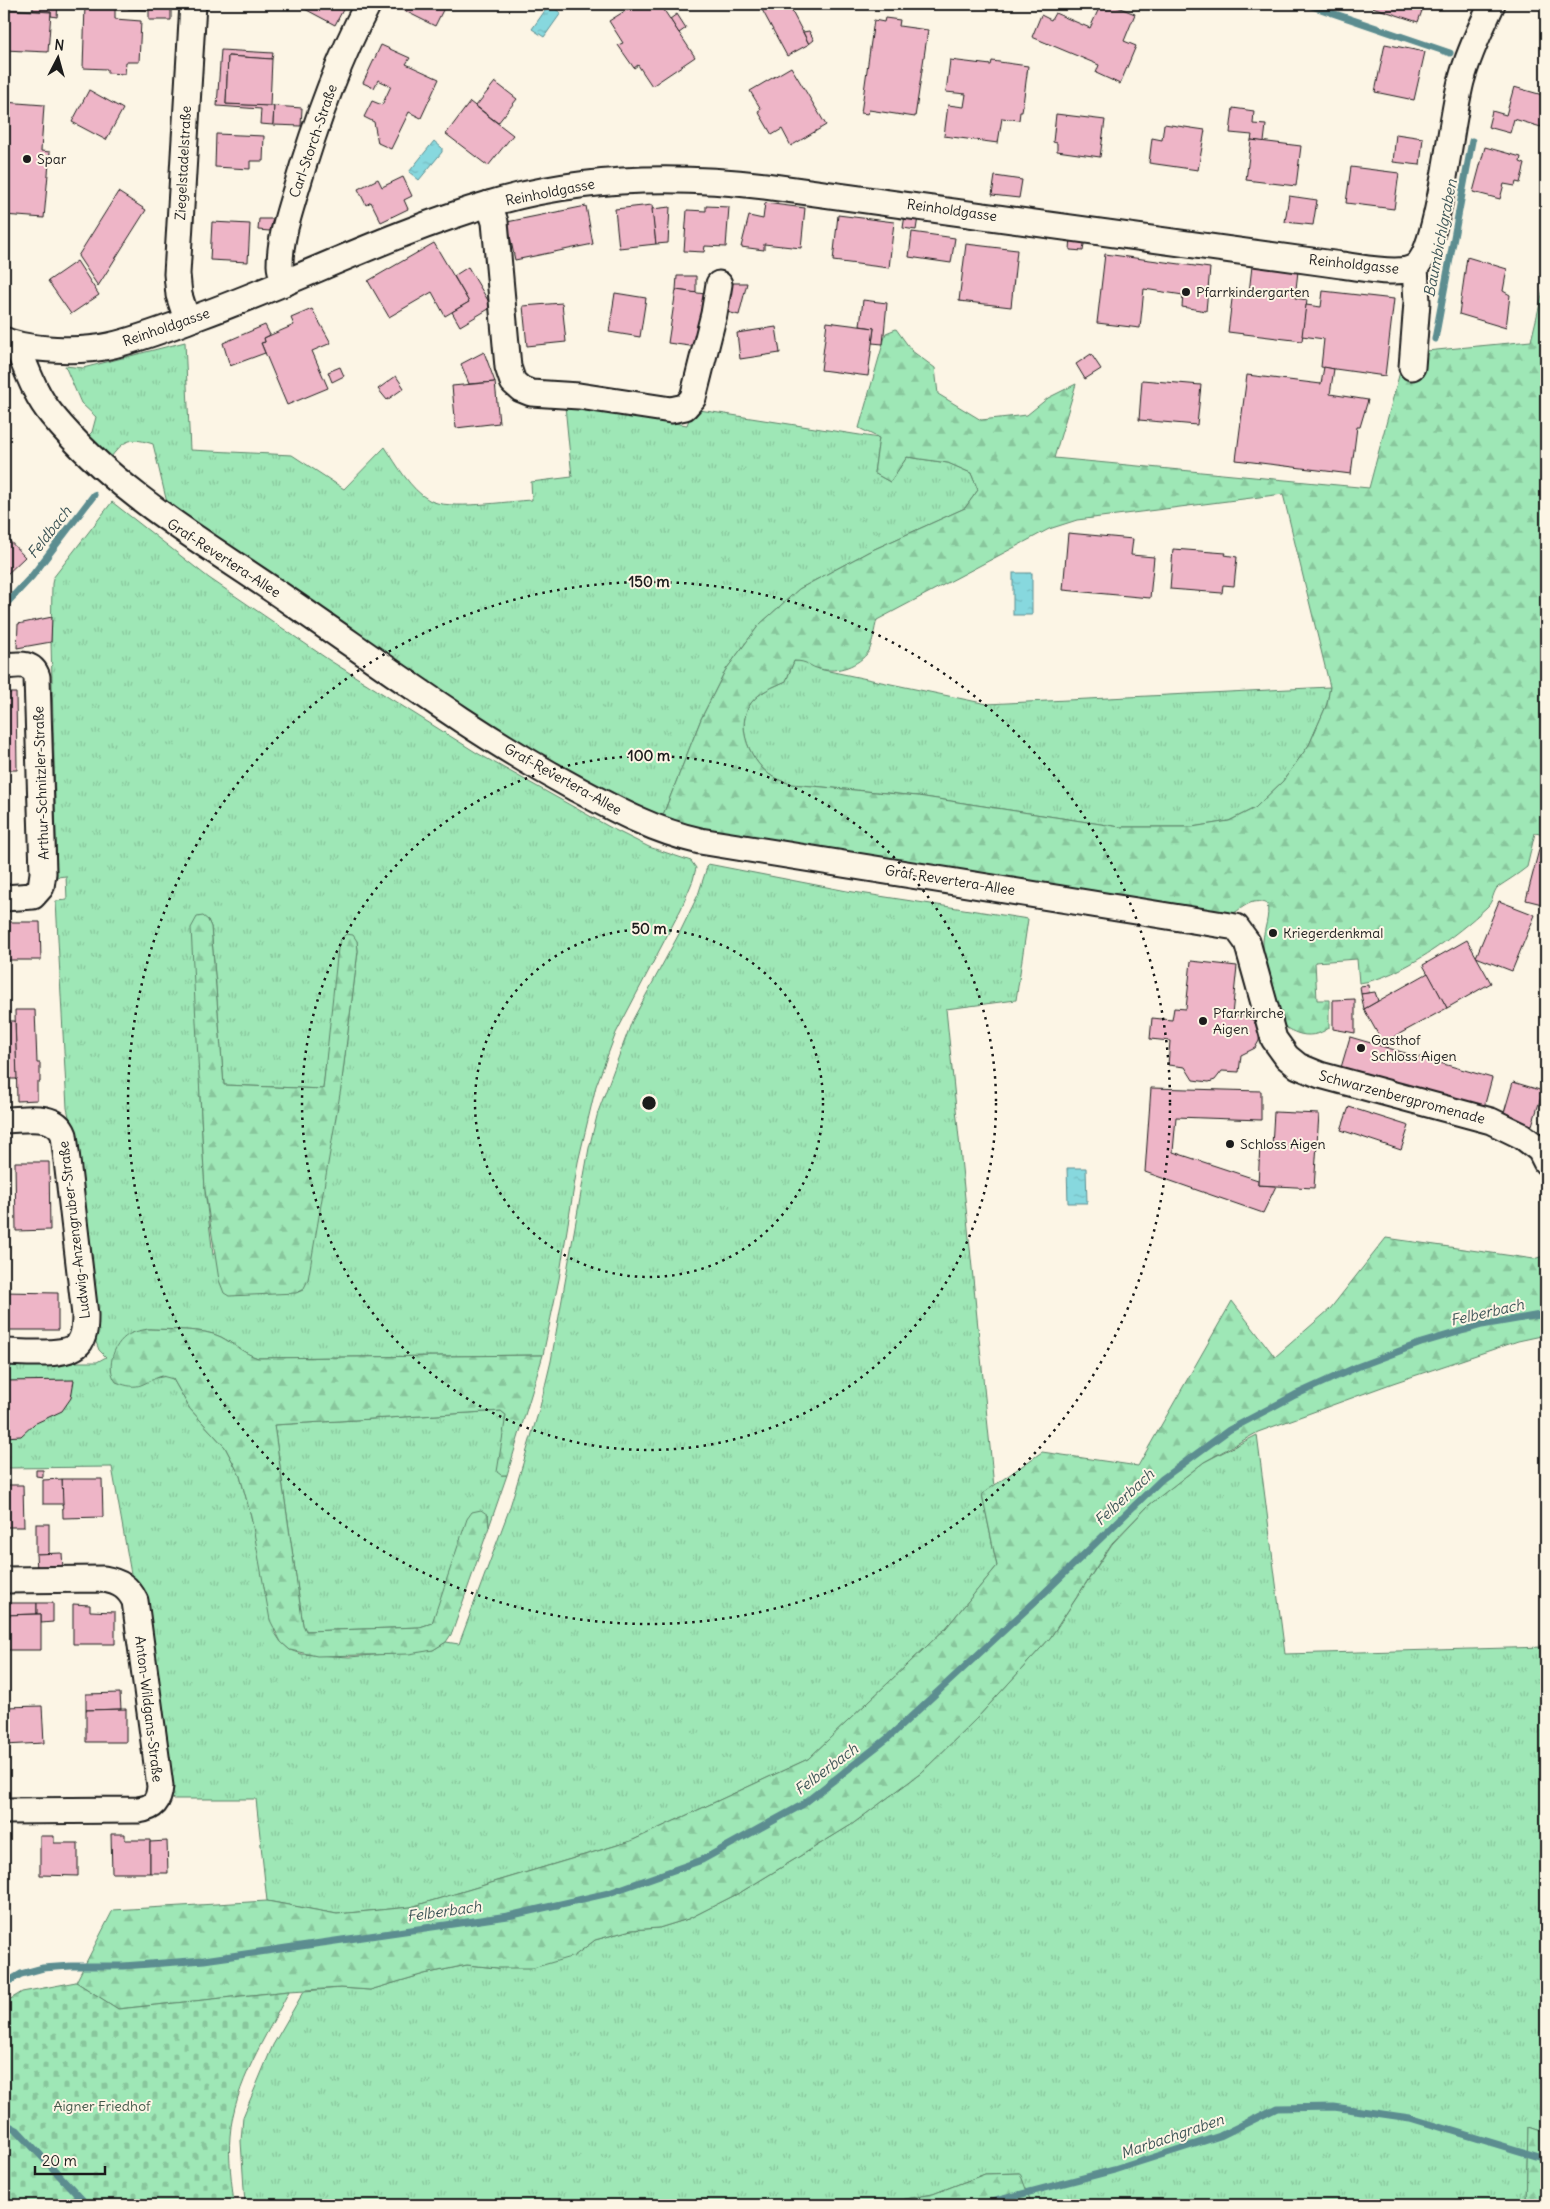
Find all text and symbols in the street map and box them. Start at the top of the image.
north arrow [32,32,82,82]
text: N [54,36,65,55]
street label: Carl-Storch-Straße [285,82,341,200]
street label: Ziegelstadelstraße [171,105,195,221]
place label: Spar [37,150,67,168]
marker: Spar [21,153,33,165]
street label: Reinholdgasse [504,175,596,209]
water label: Baumbichlgraben [1419,177,1461,298]
street label: Reinholdgasse [906,195,998,225]
street label: Reinholdgasse [1308,250,1400,278]
place label: Pfarrkindergarten [1196,283,1310,301]
marker: Pfarrkindergarten [1180,286,1192,298]
street label: Reinholdgasse [120,304,212,350]
water label: Feldbach [23,502,75,562]
street label: Graf-Revertera-Allee [164,515,284,601]
text: 150 m [628,572,670,591]
street label: Arthur-Schnitzler-Straße [29,706,53,860]
street label: Graf-Revertera-Allee [501,739,625,819]
text: 100 m [628,746,670,765]
street label: Graf-Revertera-Allee [884,861,1016,899]
text: 50 m [631,919,667,938]
place label: Kriegerdenkmal [1283,924,1383,942]
marker: Kriegerdenkmal [1267,927,1279,939]
place label: Pfarrkirche Aigen [1213,1004,1284,1038]
marker: Pfarrkirche Aigen [1197,1015,1209,1027]
place label: Gasthof Schloss Aigen [1371,1031,1457,1065]
marker: Gasthof Schloss Aigen [1355,1042,1367,1054]
street label: Schwarzenbergpromenade [1317,1066,1487,1128]
centre of rings [640,1094,658,1112]
place label: Schloss Aigen [1240,1135,1326,1153]
marker: Schloss Aigen [1224,1138,1236,1150]
street label: Ludwig-Anzengruber-Straße [54,1140,94,1320]
water label: Felberbach [1448,1294,1526,1330]
water label: Felberbach [1090,1464,1158,1529]
street label: Anton-Wildgans-Straße [131,1635,167,1783]
water label: Felberbach [790,1739,862,1799]
water label: Felberbach [406,1896,483,1926]
park label: Aigner Friedhof [53,2097,151,2115]
water label: Marbachgraben [1118,2109,1226,2163]
scale bar [35,2144,105,2176]
text: 20 m [42,2151,77,2170]

